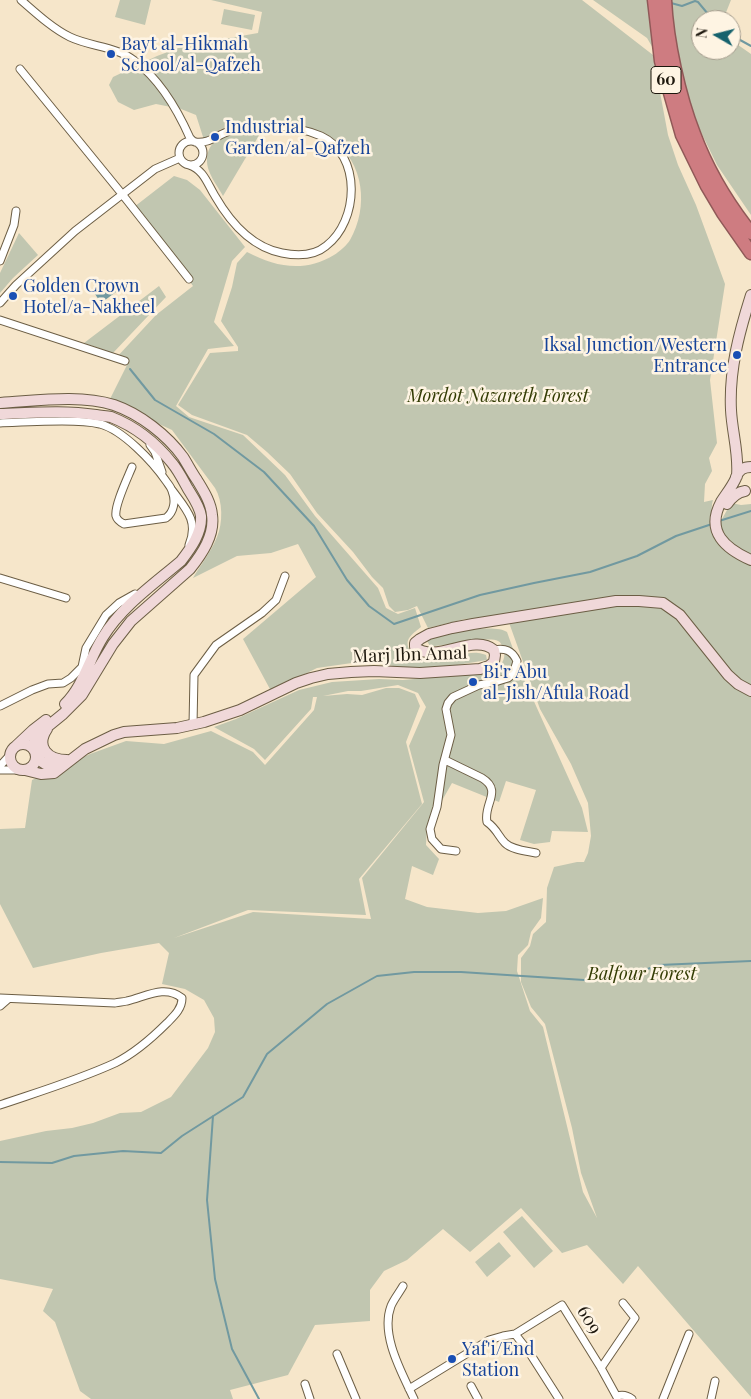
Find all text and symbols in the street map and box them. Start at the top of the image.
north arrow [691,10,741,60]
text: N [692,27,712,39]
place label: Bayt al-Hikmah School/al-Qafzeh [121,33,261,76]
marker: Bayt al-Hikmah School/al-Qafzeh [105,48,117,60]
road number: 60 [651,66,681,94]
place label: Industrial Garden/al-Qafzeh [225,116,370,158]
marker: Industrial Garden/al-Qafzeh [209,131,221,143]
place label: Golden Crown Hotel/a-Nakheel [23,275,155,318]
marker: Golden Crown Hotel/a-Nakheel [7,290,19,302]
place label: Iksal Junction/Western Entrance [543,334,727,376]
marker: Iksal Junction/Western Entrance [731,349,743,361]
park label: Mordot Nazareth Forest [407,385,589,407]
street label: Marj Ibn Amal [352,642,468,668]
place label: Bi'r Abu al-Jish/Afula Road [483,661,629,704]
marker: Bi'r Abu al-Jish/Afula Road [467,676,479,688]
park label: Balfour Forest [588,963,696,985]
street label: 609 [572,1302,606,1338]
place label: Yaf'i/End Station [462,1338,535,1380]
marker: Yaf'i/End Station [446,1353,458,1365]

